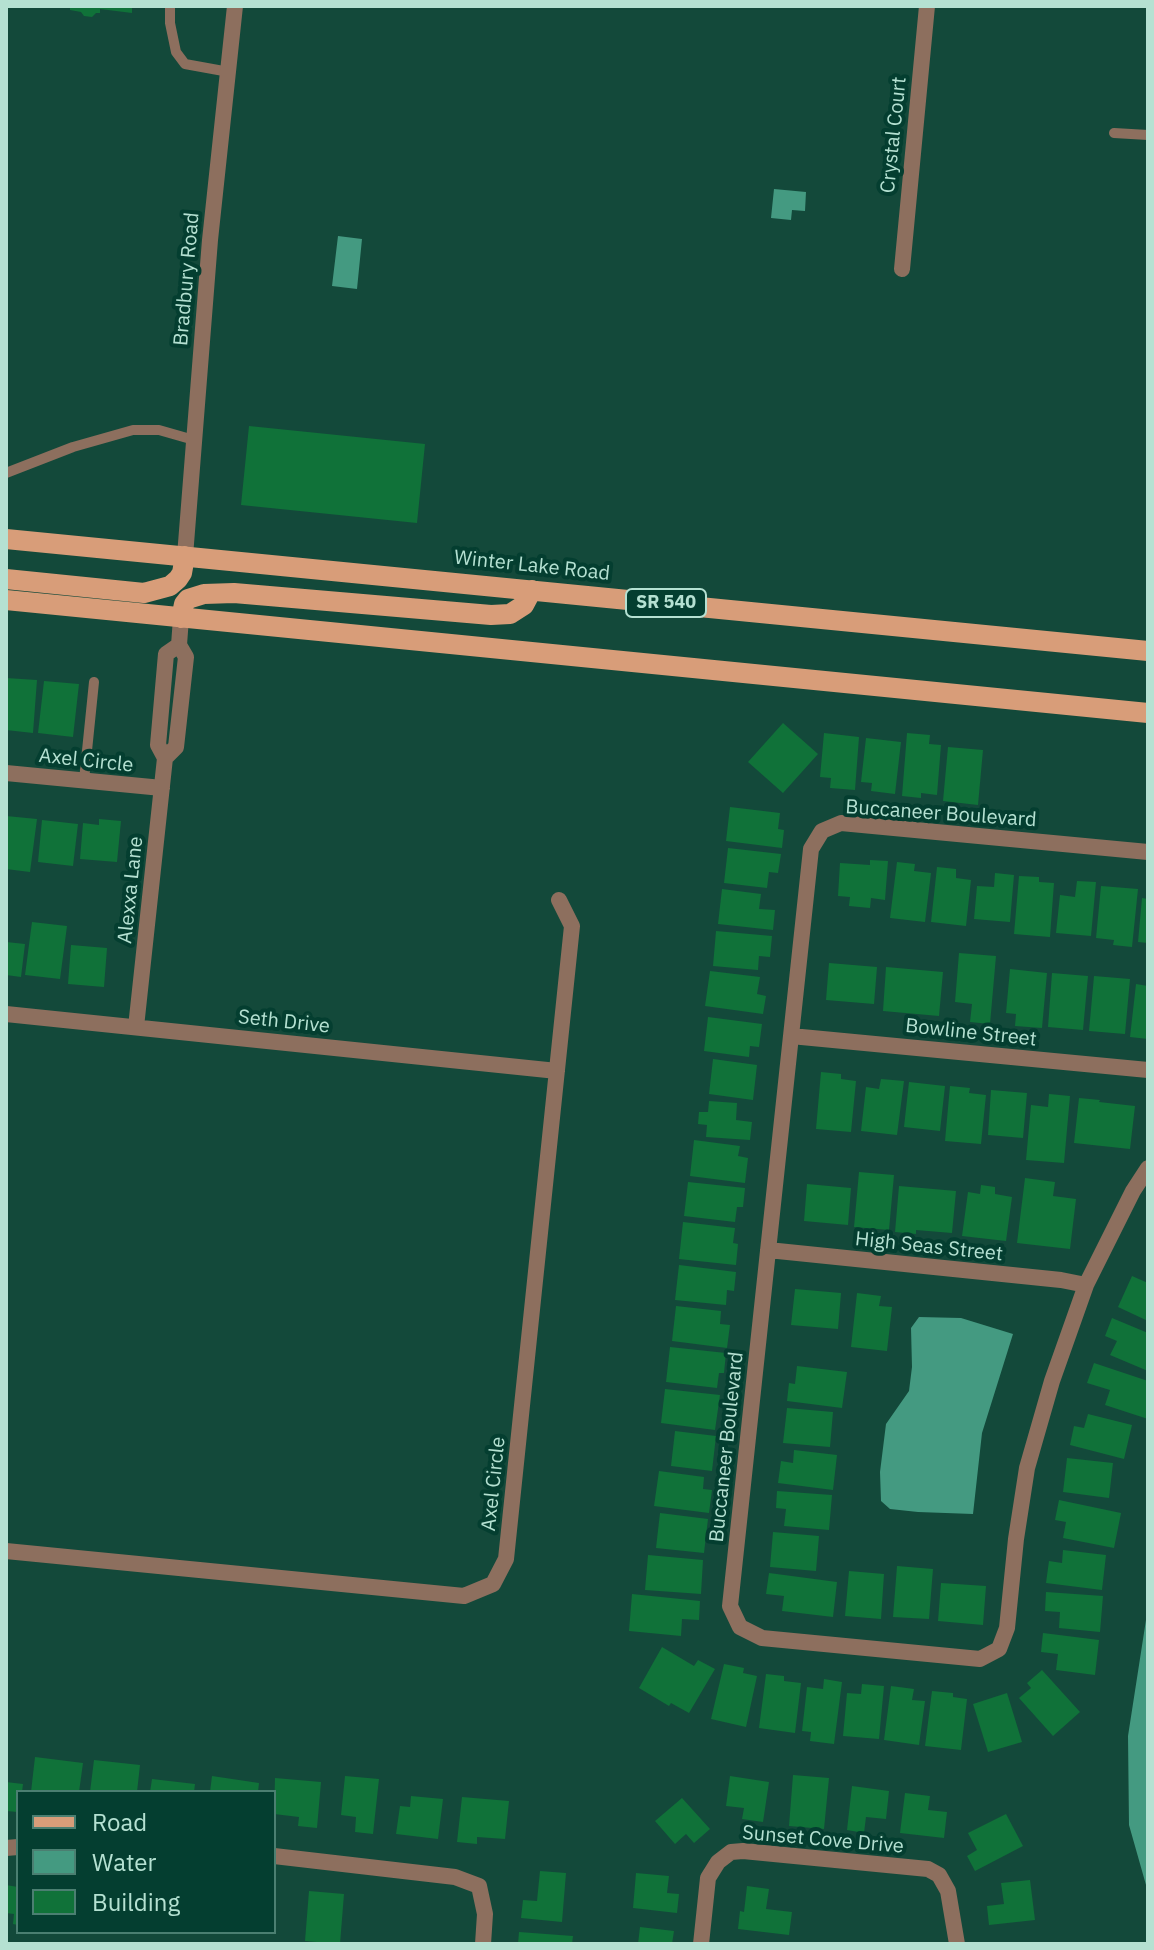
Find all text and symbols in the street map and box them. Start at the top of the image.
street label: Crystal Court [876,76,912,194]
street label: Bradbury Road [169,211,205,347]
street label: Winter Lake Road [453,546,611,586]
road number: SR 540 [626,589,706,617]
street label: Axel Circle [38,744,134,778]
street label: Buccaneer Boulevard [845,795,1037,833]
street label: Alexxa Lane [113,835,149,945]
street label: Seth Drive [237,1005,331,1039]
street label: Bowline Street [904,1014,1038,1052]
street label: High Seas Street [854,1227,1004,1267]
street label: Buccaneer Boulevard [705,1351,749,1543]
street label: Axel Circle [477,1436,511,1532]
legend [16,1790,276,1934]
text: Road [92,1806,147,1838]
street label: Sunset Cove Drive [741,1821,905,1859]
text: Water [92,1846,156,1878]
text: Building [92,1886,180,1918]

